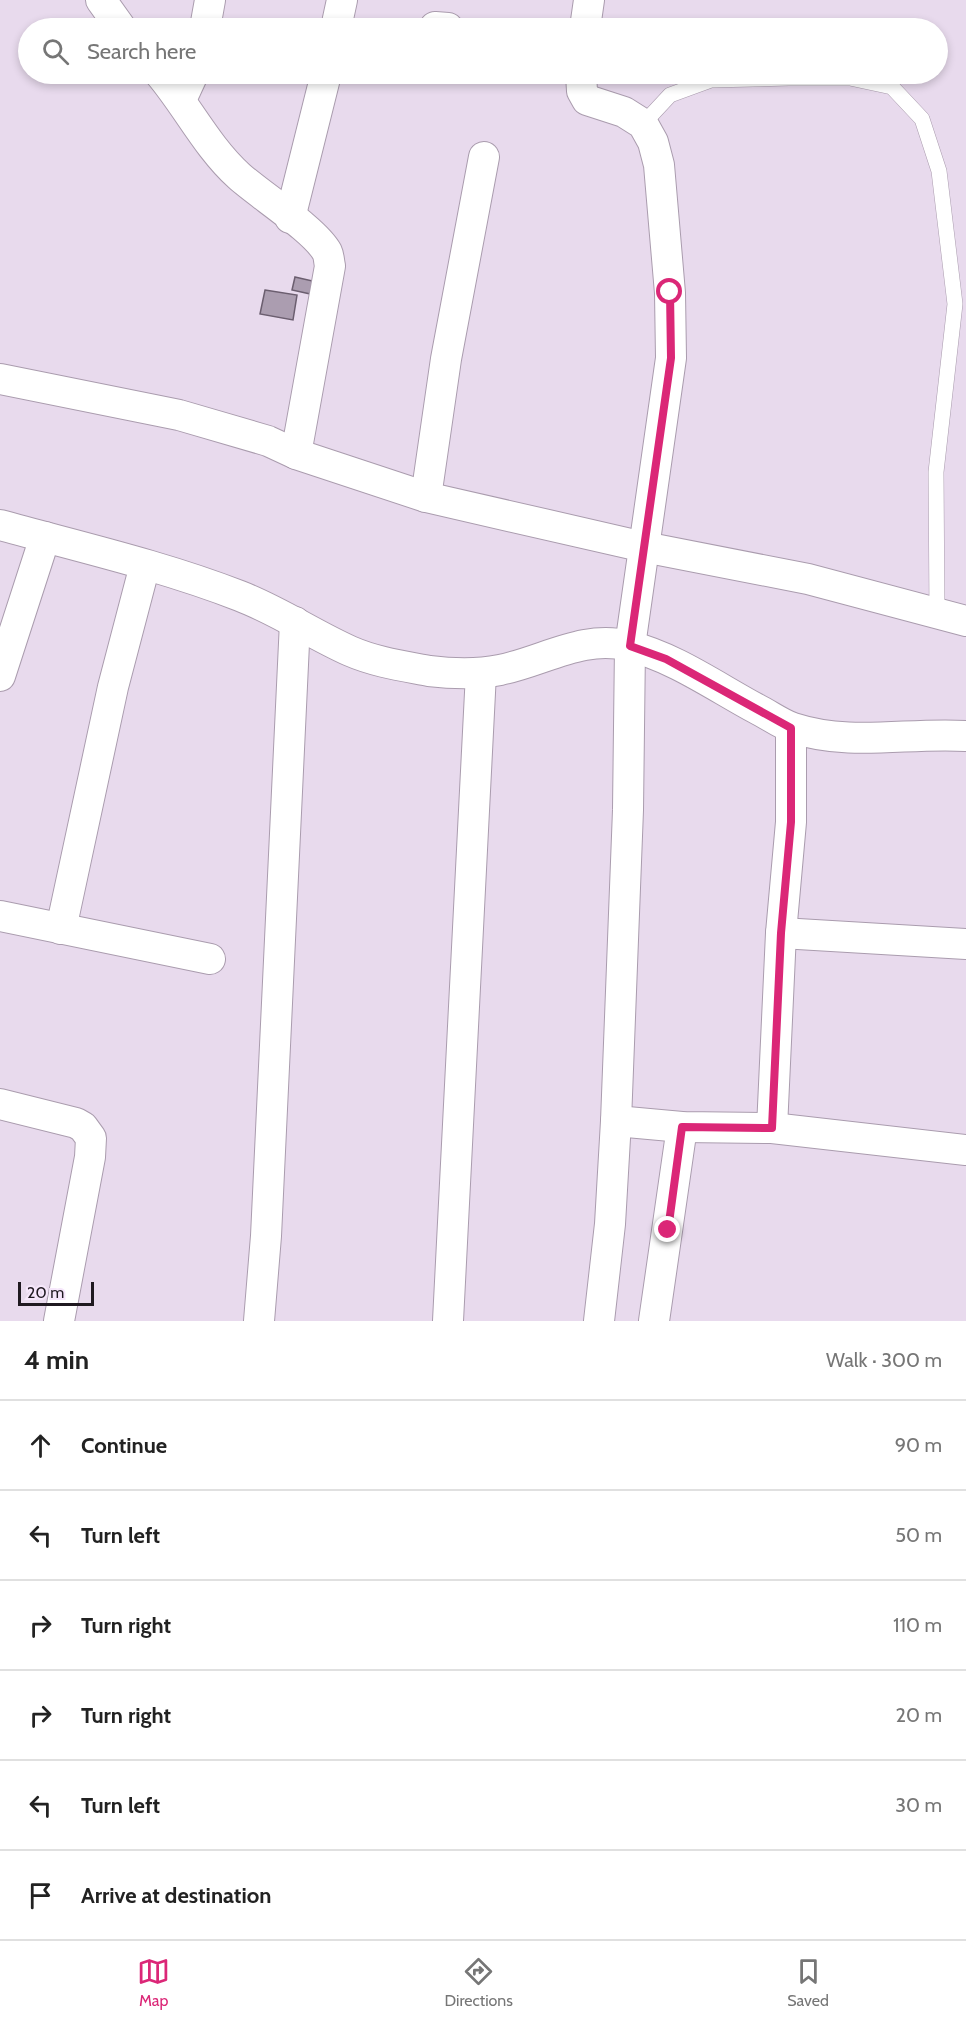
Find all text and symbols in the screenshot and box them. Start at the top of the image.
search box [18,18,948,84]
icon: search [39,35,72,68]
text: Search here [87,38,196,65]
route start [656,278,682,304]
route end [654,1216,680,1242]
scale bar [18,1279,94,1306]
text: 20 m [27,1283,64,1302]
text: 4 min [24,1344,89,1376]
text: Walk · 300 m [826,1348,942,1372]
icon: ahead [24,1429,57,1462]
text: Continue [81,1432,167,1459]
text: 90 m [895,1433,942,1457]
icon: left [24,1519,57,1552]
text: Turn left [81,1522,160,1549]
text: 50 m [895,1523,942,1547]
icon: right [24,1609,57,1642]
text: Turn right [81,1612,171,1639]
text: 110 m [893,1613,942,1637]
icon: right [24,1699,57,1732]
text: Turn right [81,1702,171,1729]
text: 20 m [896,1703,942,1727]
icon: left [24,1789,57,1822]
text: Turn left [81,1792,160,1819]
text: 30 m [895,1793,942,1817]
icon: arrive [24,1879,57,1912]
text: Arrive at destination [81,1882,271,1909]
tab: Map [137,1955,170,2010]
tab: Directions [445,1955,513,2010]
tab: Saved [787,1955,829,2010]

